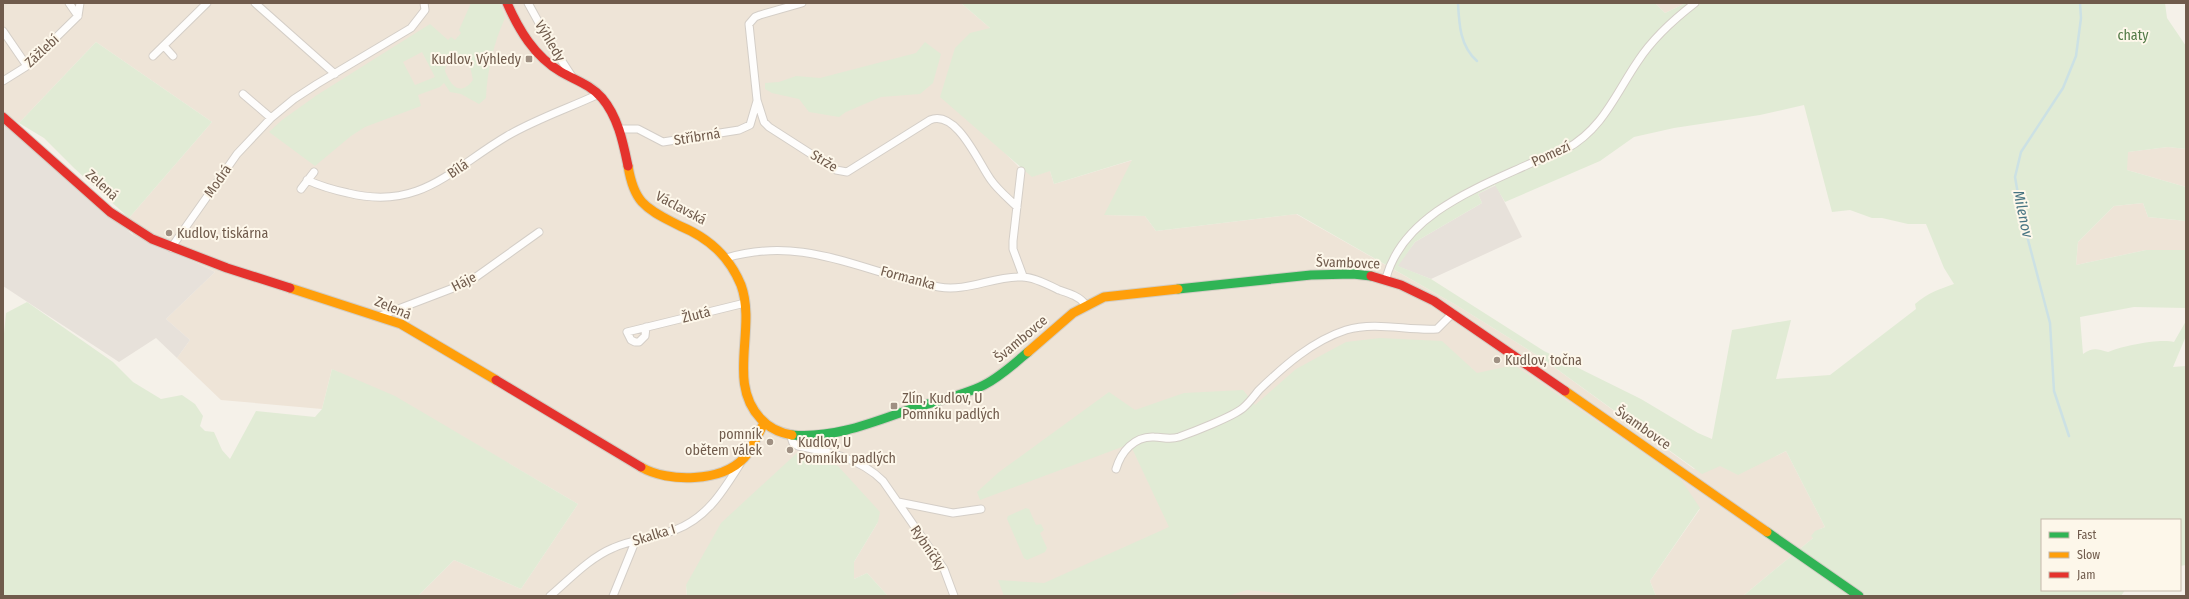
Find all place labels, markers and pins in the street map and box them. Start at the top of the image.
place label: Kudlov, Výhledy [431,51,522,68]
marker: Kudlov, Výhledy [524,54,534,64]
place label: Kudlov, tiskárna [177,225,268,242]
marker: Kudlov, tiskárna [164,228,174,238]
place label: Kudlov, točna [1505,352,1582,369]
marker: Kudlov, točna [1492,355,1502,365]
place label: Zlín, Kudlov, U Pomníku padlých [902,390,1000,423]
marker: Zlín, Kudlov, U Pomníku padlých [889,401,899,411]
place label: pomník obětem válek [685,426,762,459]
place label: Kudlov, U Pomníku padlých [798,434,896,467]
marker: pomník obětem válek [765,437,775,447]
marker: Kudlov, U Pomníku padlých [785,445,795,455]

